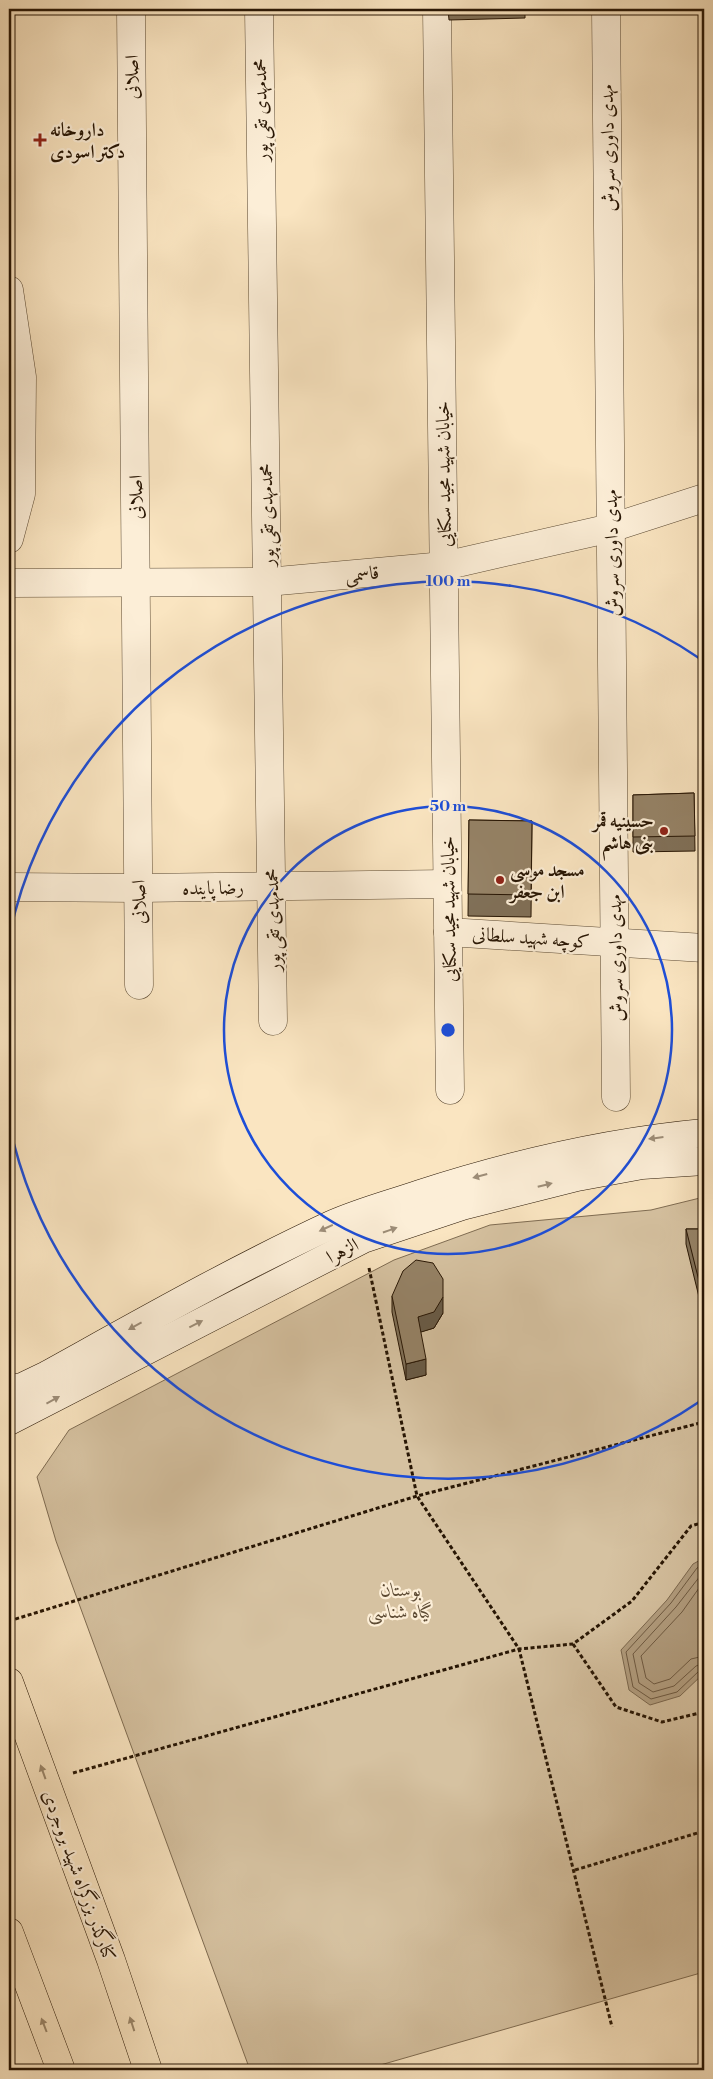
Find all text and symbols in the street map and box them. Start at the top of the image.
street label: اصلانی [120,55,144,99]
street label: محمدمهدی تقی پور [248,58,275,163]
street label: مهدی داوری سروش [595,84,621,212]
place label: داروخانه دکتر اسودی [50,118,125,164]
marker: داروخانه دکتر اسودی [34,134,46,146]
street label: خیابان شهید مجید سکنایی [431,401,458,547]
street label: محمدمهدی تقی پور [254,463,281,568]
street label: اصلانی [124,475,148,519]
street label: مهدی داوری سروش [599,489,625,617]
street label: قاسمی [344,561,380,588]
text: 100 m [426,572,471,591]
text: 50 m [430,797,466,816]
place label: حسینیه قمر بنی هاشم [591,809,654,861]
marker: حسینیه قمر بنی هاشم [658,825,670,837]
street label: خیابان شهید مجید سکنایی [436,836,463,982]
place label: مسجد موسی ابن جعفر [508,858,585,904]
street label: محمدمهدی تقی پور [260,868,287,973]
marker: مسجد موسی ابن جعفر [494,874,506,886]
street label: رضا پاینده [182,875,244,902]
street label: اصلانی [127,880,151,924]
street label: مهدی داوری سروش [603,894,629,1022]
street label: کوچه شهید سلطانی [471,922,591,955]
centre of rings [439,1021,457,1039]
one-way arrow [647,1134,663,1142]
one-way arrow [472,1172,487,1180]
one-way arrow [538,1181,553,1189]
one-way arrow [319,1224,333,1232]
one-way arrow [382,1226,397,1233]
street label: الزهرا [322,1233,363,1269]
one-way arrow [189,1320,204,1328]
one-way arrow [128,1322,142,1330]
one-way arrow [45,1396,60,1404]
park label: بوستان گیاه شناسی [368,1578,434,1625]
one-way arrow [39,1764,47,1779]
street label: کنارگذر بزرگراه شهید بروجردی [37,1786,123,1964]
one-way arrow [128,2016,136,2031]
one-way arrow [40,2017,47,2032]

